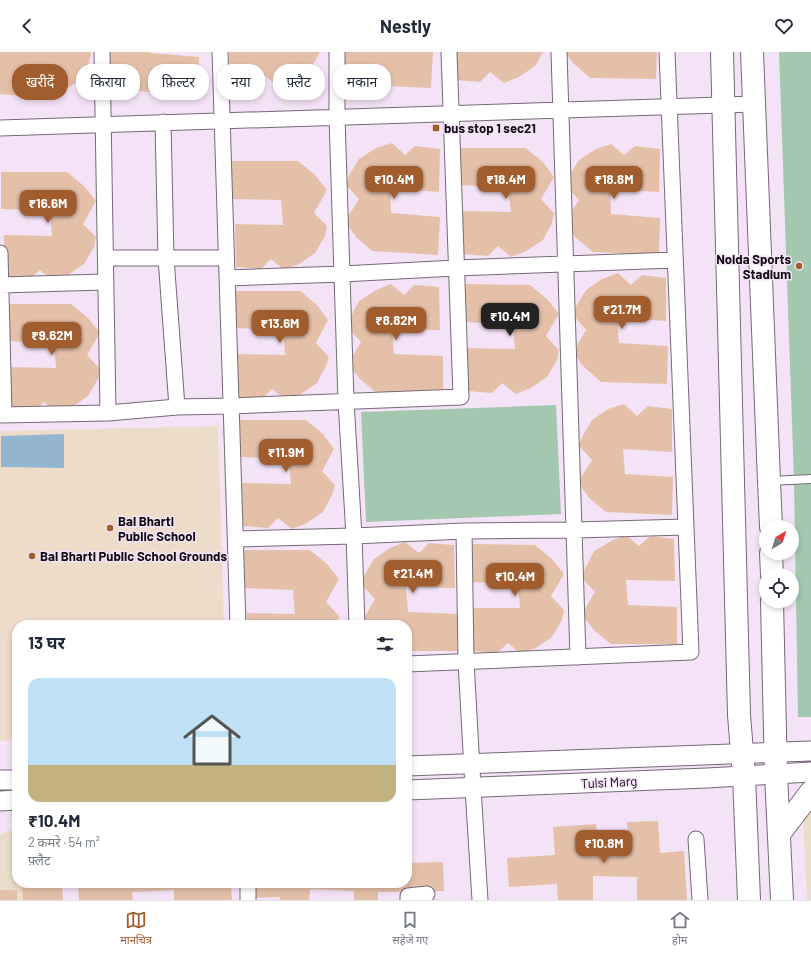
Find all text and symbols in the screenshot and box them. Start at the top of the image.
icon: back [16,15,38,37]
text: Nestly [380,15,431,37]
icon: heart [773,15,795,37]
chip: खरीदें [12,64,68,100]
chip: किराया [76,64,140,100]
chip: फ़िल्टर [148,64,209,100]
chip: नया [217,64,265,100]
chip: फ़्लैट [273,64,325,100]
chip: मकान [333,64,391,100]
place label: bus stop 1 sec21 [444,120,536,136]
marker: bus stop 1 sec21 [431,123,441,133]
pin: ₹10.4M [361,166,427,200]
pin: ₹18.4M [473,166,539,200]
pin: ₹18.8M [581,166,647,200]
text: ₹10.4M [374,171,414,187]
text: ₹18.4M [486,171,526,187]
text: ₹18.8M [595,171,633,187]
pin: ₹16.6M [15,190,81,224]
text: ₹16.6M [29,195,67,211]
place label: Noida Sports Stadium [716,251,791,282]
marker: Noida Sports Stadium [794,261,804,271]
pin: ₹21.7M [589,296,655,330]
text: ₹21.7M [603,301,641,317]
pin: ₹10.4M [477,303,543,337]
pin: ₹8.82M [363,307,429,341]
text: ₹10.4M [490,308,530,324]
pin: ₹13.6M [247,310,313,344]
text: ₹8.82M [375,312,417,328]
text: ₹13.6M [261,315,299,331]
pin: ₹9.62M [19,322,85,356]
text: ₹9.62M [31,327,73,343]
pin: ₹11.9M [253,439,319,473]
text: ₹11.9M [268,444,304,460]
place label: Bal Bharti Public School [118,513,196,544]
north arrow [759,520,799,560]
map controls [759,520,799,608]
marker: Bal Bharti Public School [105,523,115,533]
place label: Bal Bharti Public School Grounds [40,548,227,564]
marker: Bal Bharti Public School Grounds [27,551,37,561]
pin: ₹21.4M [380,560,446,594]
pin: ₹10.4M [482,563,548,597]
text: ₹21.4M [393,565,433,581]
text: ₹10.4M [495,568,535,584]
button: locate [759,568,799,608]
text: 13 घर [28,632,65,652]
icon: filters [374,633,396,655]
icon: home [176,704,248,776]
street label: Tulsi Marg [580,773,638,791]
text: ₹10.4M [28,810,80,830]
pin: ₹10.8M [571,830,637,864]
text: 2 कमरे · 54 m² [28,834,100,850]
text: ₹10.8M [584,835,624,851]
text: फ़्लैट [28,852,51,868]
tab: मानचित्र [120,909,152,948]
tab: सहेजे गए [392,909,428,948]
tab: होम [669,909,691,948]

